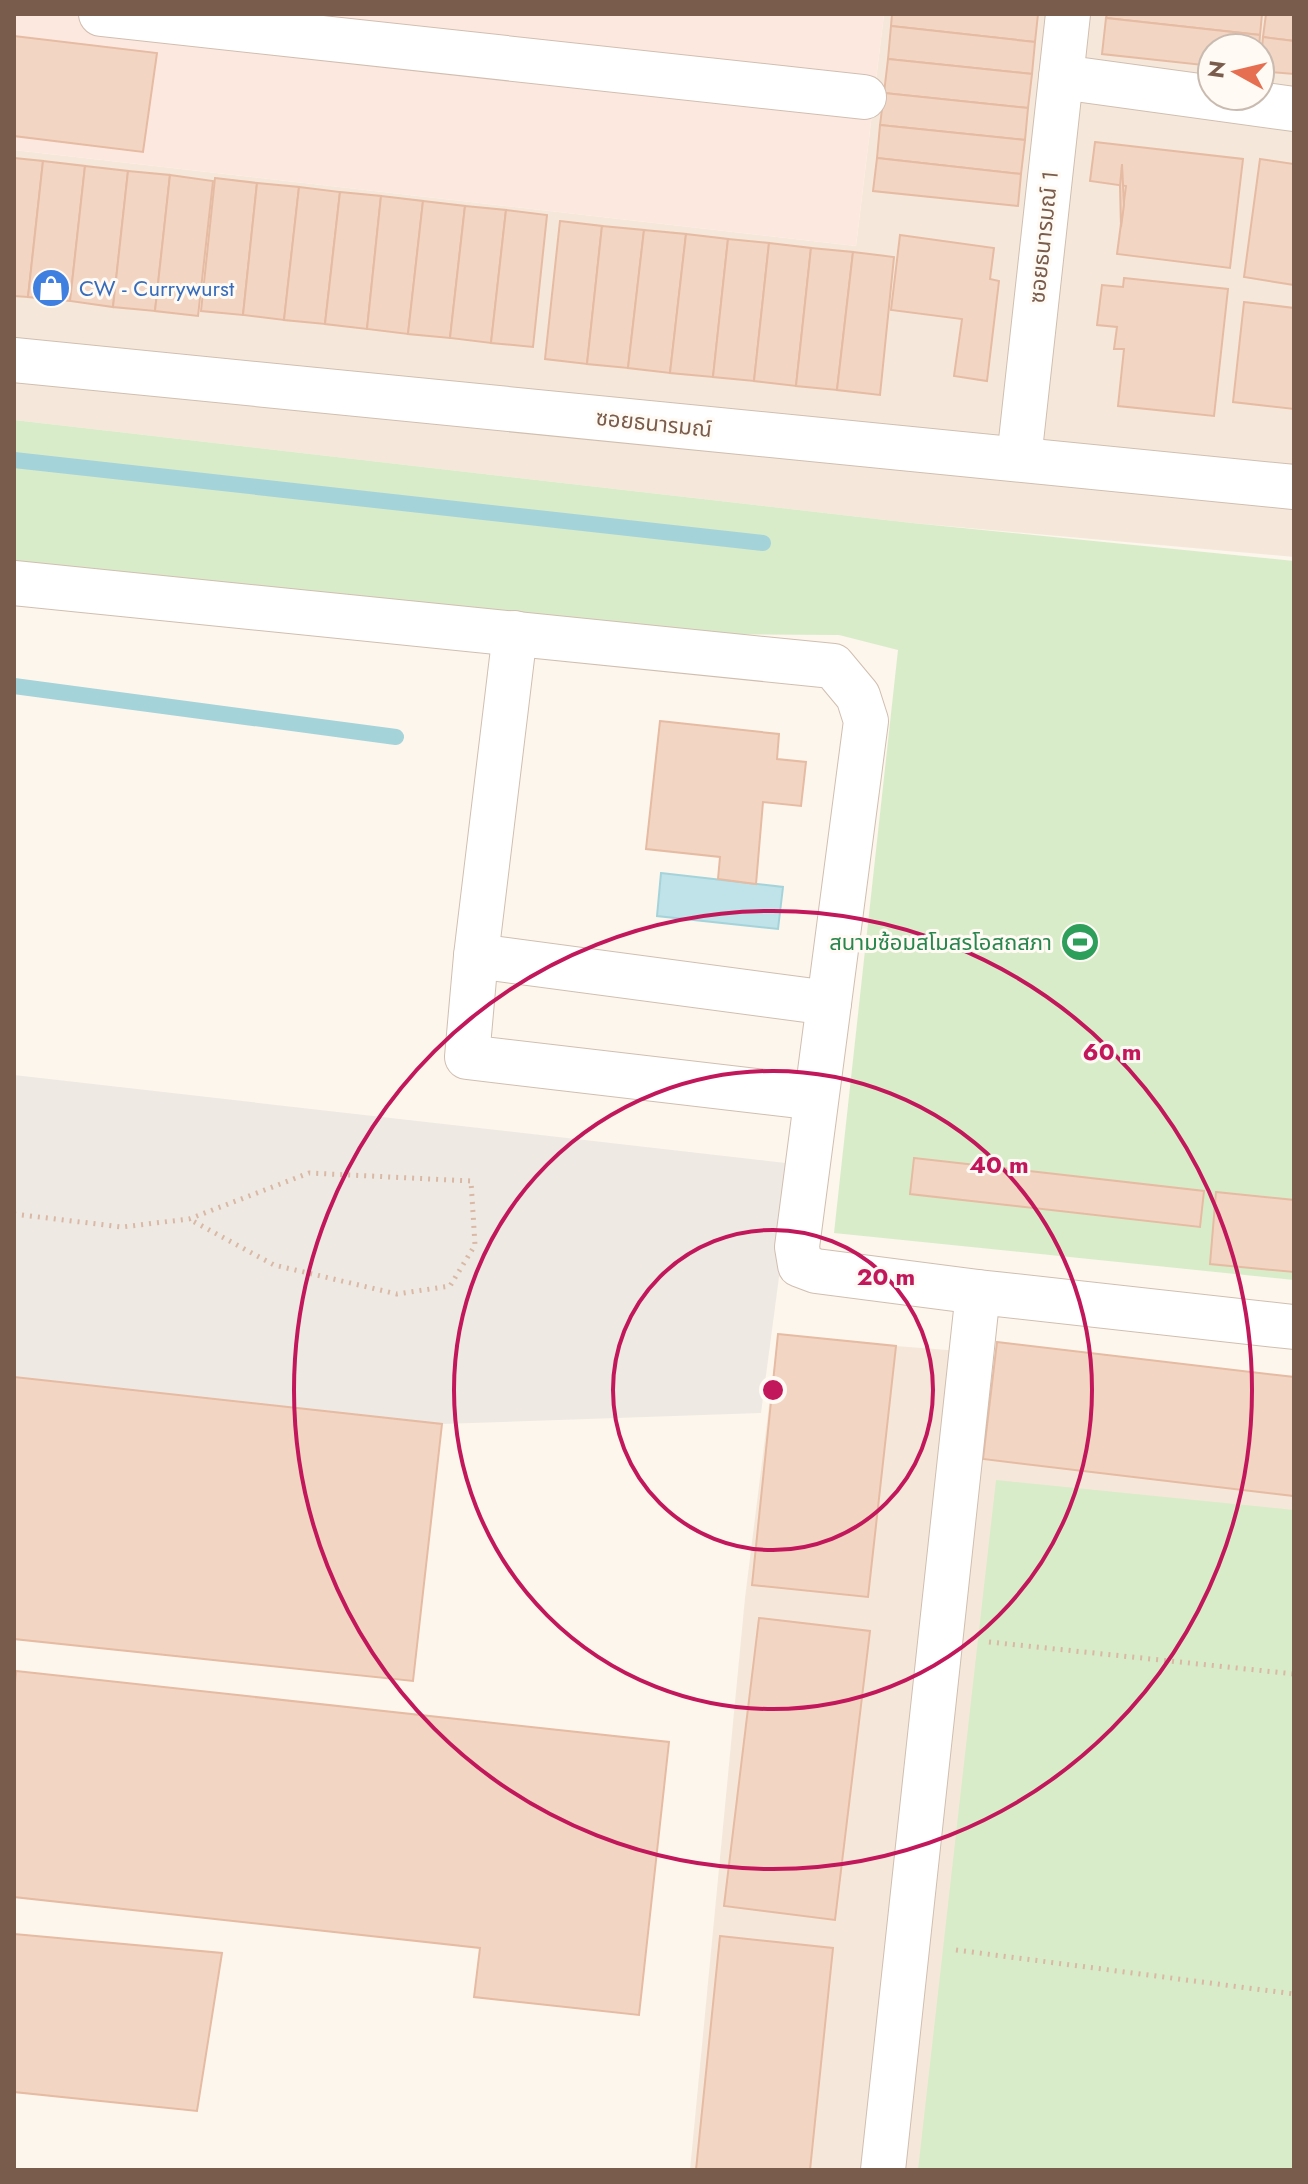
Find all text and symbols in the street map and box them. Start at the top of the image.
north arrow [1196,32,1276,112]
text: N [1199,58,1233,80]
street label: ซอยธนารมณ์ 1 [1020,169,1066,305]
shop icon: CW - Currywurst [30,267,72,309]
place label: CW - Currywurst [79,272,235,304]
street label: ซอยธนารมณ์ [594,401,714,445]
sports icon: สนามซ้อมสโมสรโอสถสภา [1059,921,1101,963]
place label: สนามซ้อมสโมสรโอสถสภา [829,926,1052,958]
text: 60 m [1083,1034,1141,1069]
text: 40 m [969,1147,1029,1182]
text: 20 m [857,1259,915,1294]
centre of rings [759,1376,787,1404]

